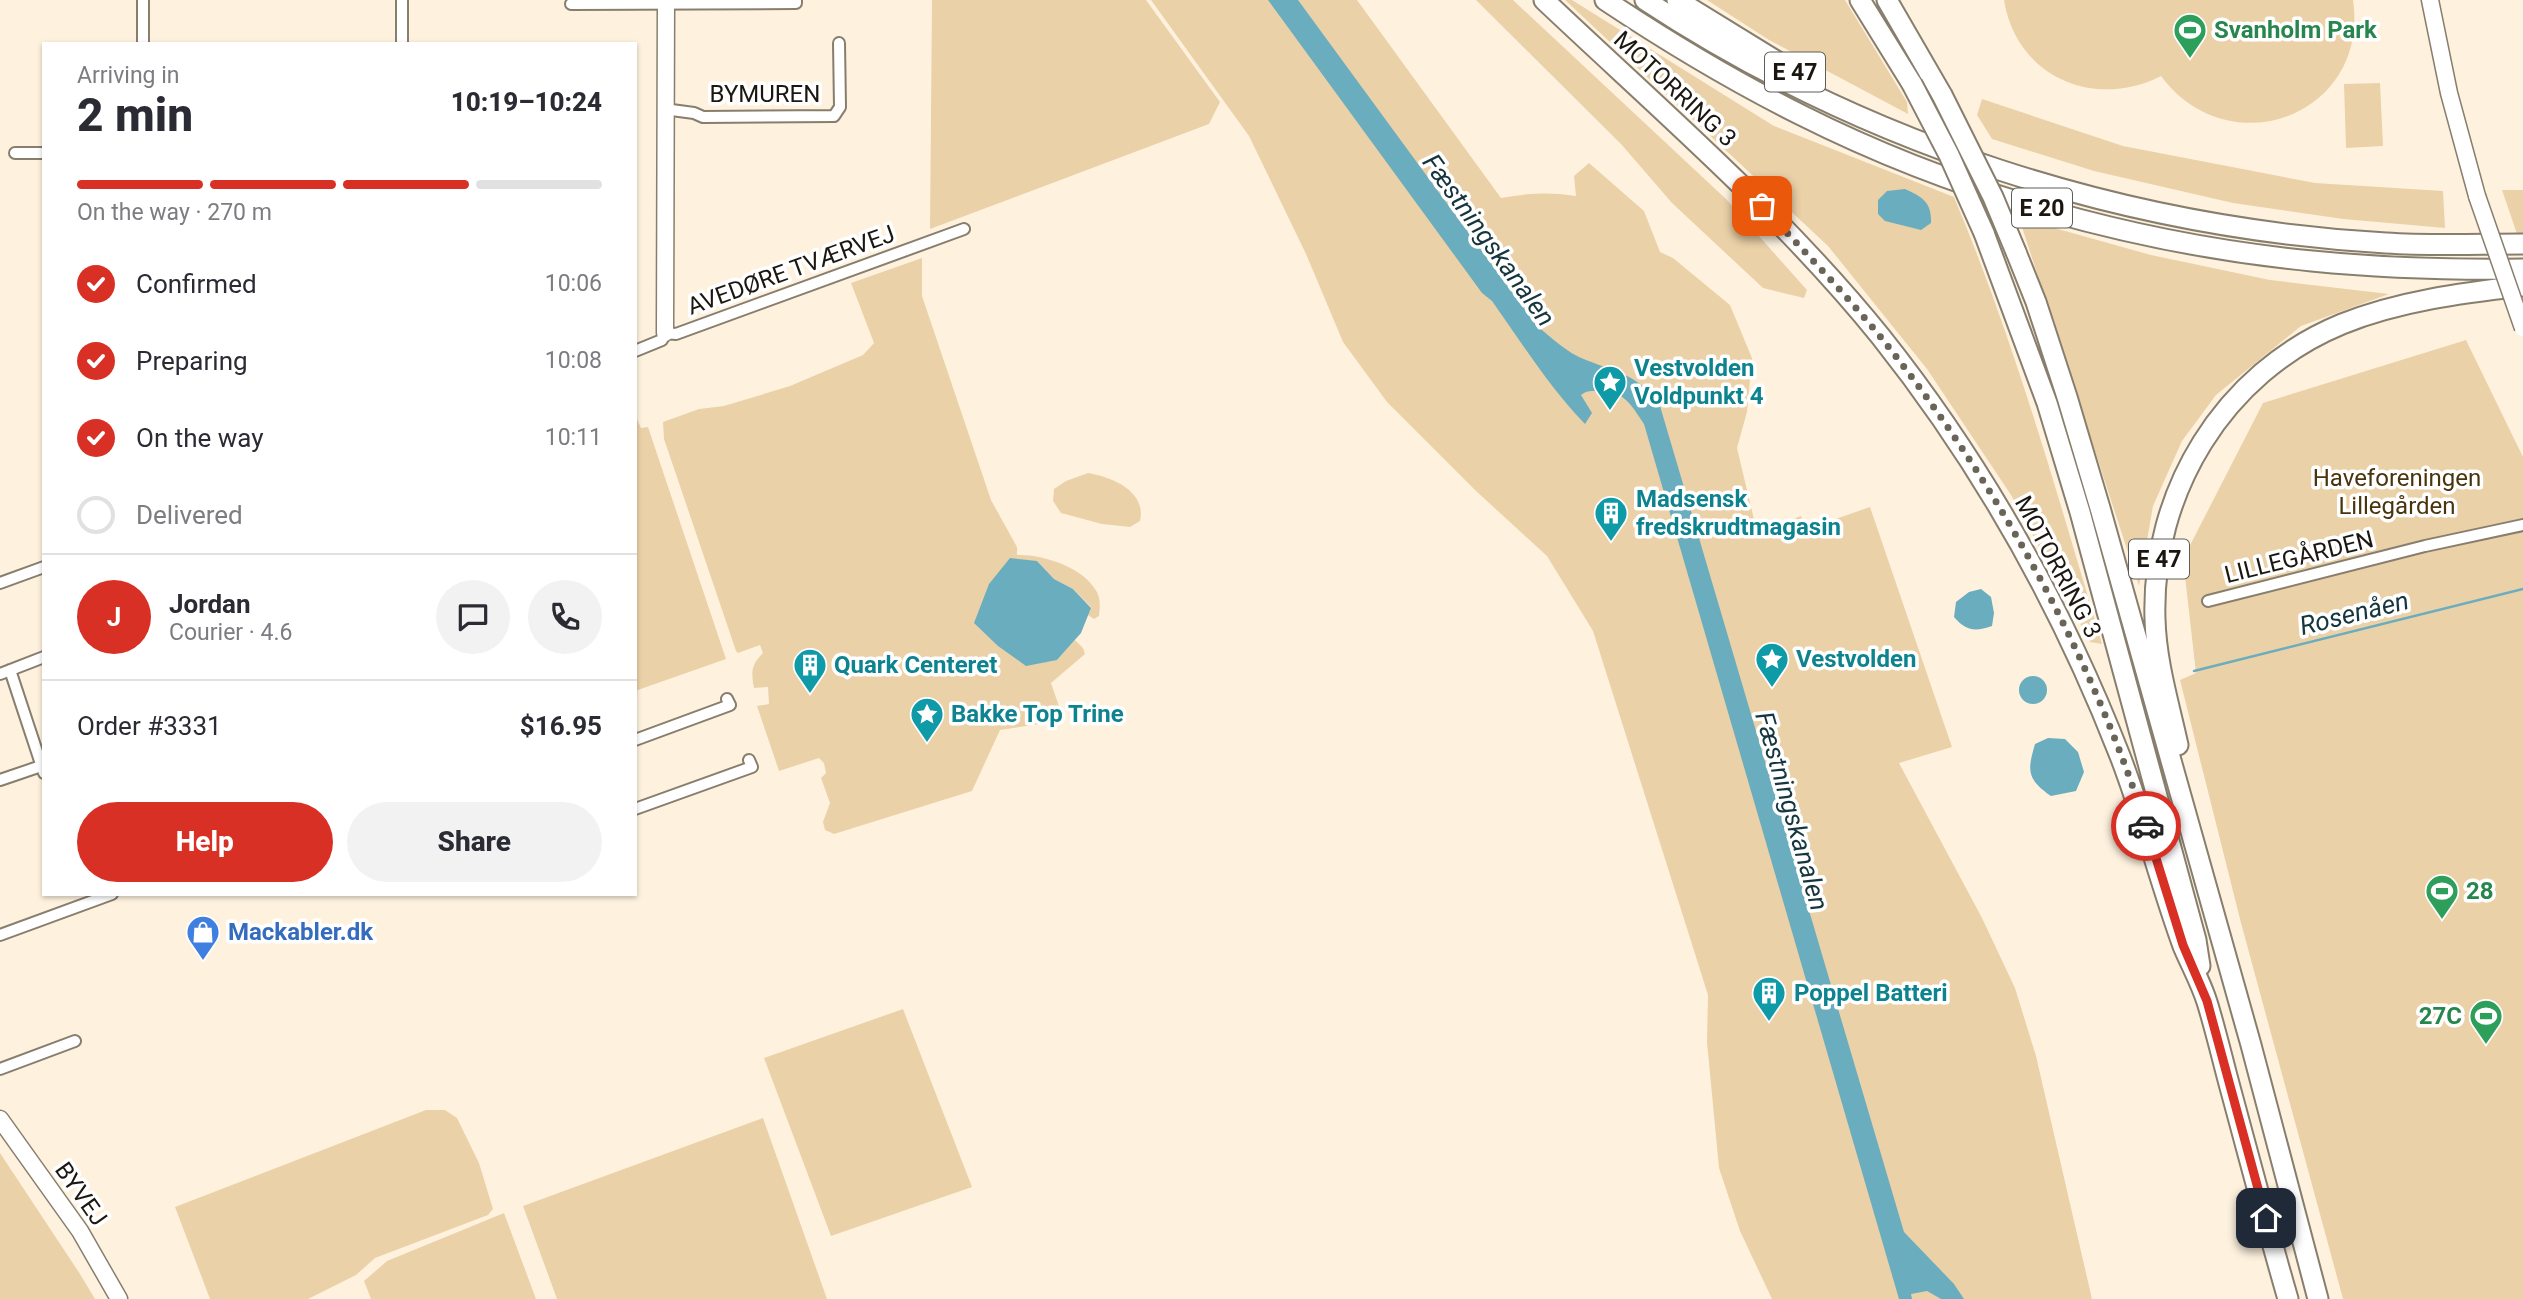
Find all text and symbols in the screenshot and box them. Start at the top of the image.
sports icon: Svanholm Park [2171,11,2209,60]
place label: Svanholm Park [2214,16,2378,44]
street label: MOTORRING 3 [1608,25,1742,153]
road number: E 47 [1765,53,1825,92]
text: Arriving in [77,62,180,89]
street label: BYMUREN [710,80,820,108]
text: 10:19–10:24 [451,87,602,117]
text: 2 min [77,88,193,142]
water label: Fæstningskanalen [1417,148,1561,332]
pin [1732,176,1792,236]
icon: bag [1743,187,1781,225]
road number: E 20 [2012,188,2072,228]
text: On the way · 270 m [77,199,272,226]
street label: AVEDØRE TVÆRVEJ [683,219,899,321]
icon: check [77,265,115,303]
text: Confirmed [136,269,257,299]
text: 10:06 [545,270,602,297]
icon: check [77,342,115,380]
text: Preparing [136,346,248,376]
text: 10:08 [545,347,602,374]
place label: Vestvolden Voldpunkt 4 [1634,354,1764,410]
place icon: Vestvolden Voldpunkt 4 [1591,363,1629,412]
icon: check [77,419,115,457]
text: On the way [136,423,264,453]
text: 10:11 [545,424,602,451]
park label: Haveforeningen Lillegården [2313,464,2481,520]
place label: Madsensk fredskrudtmagasin [1636,485,1841,541]
street label: MOTORRING 3 [2009,491,2107,643]
building icon: Madsensk fredskrudtmagasin [1592,494,1630,543]
text: Delivered [136,500,243,530]
street label: LILLEGÅRDEN [2222,524,2376,589]
road number: E 47 [2129,540,2189,579]
button: chat [436,580,510,654]
button: phone [528,580,602,654]
water label: Rosenåen [2296,585,2412,641]
text: Jordan [169,589,251,619]
text: J [107,602,121,632]
text: Courier · 4.6 [169,619,292,646]
place icon: Vestvolden [1753,640,1791,689]
place label: Vestvolden [1796,645,1916,673]
building icon: Quark Centeret [791,646,829,695]
place label: Quark Centeret [834,651,997,679]
place icon: Bakke Top Trine [908,695,946,744]
place label: Bakke Top Trine [951,700,1124,728]
water label: Fæstningskanalen [1749,708,1835,914]
text: Order #3331 [77,711,222,741]
text: $16.95 [520,711,602,741]
courier [2111,791,2181,861]
button: Help [77,802,333,882]
button: Share [347,802,602,882]
icon: car [2127,807,2165,845]
sports icon: 28 [2423,872,2461,921]
place label: 28 [2466,877,2494,905]
shop icon: Mackabler.dk [184,913,222,962]
place label: Mackabler.dk [228,918,374,946]
building icon: Poppel Batteri [1750,974,1788,1023]
place label: Poppel Batteri [1794,979,1948,1007]
sports icon: 27C [2467,997,2505,1046]
place label: 27C [2419,1002,2462,1030]
street label: BYVEJ [49,1157,113,1231]
pin [2236,1188,2296,1248]
icon: home [2247,1199,2285,1237]

